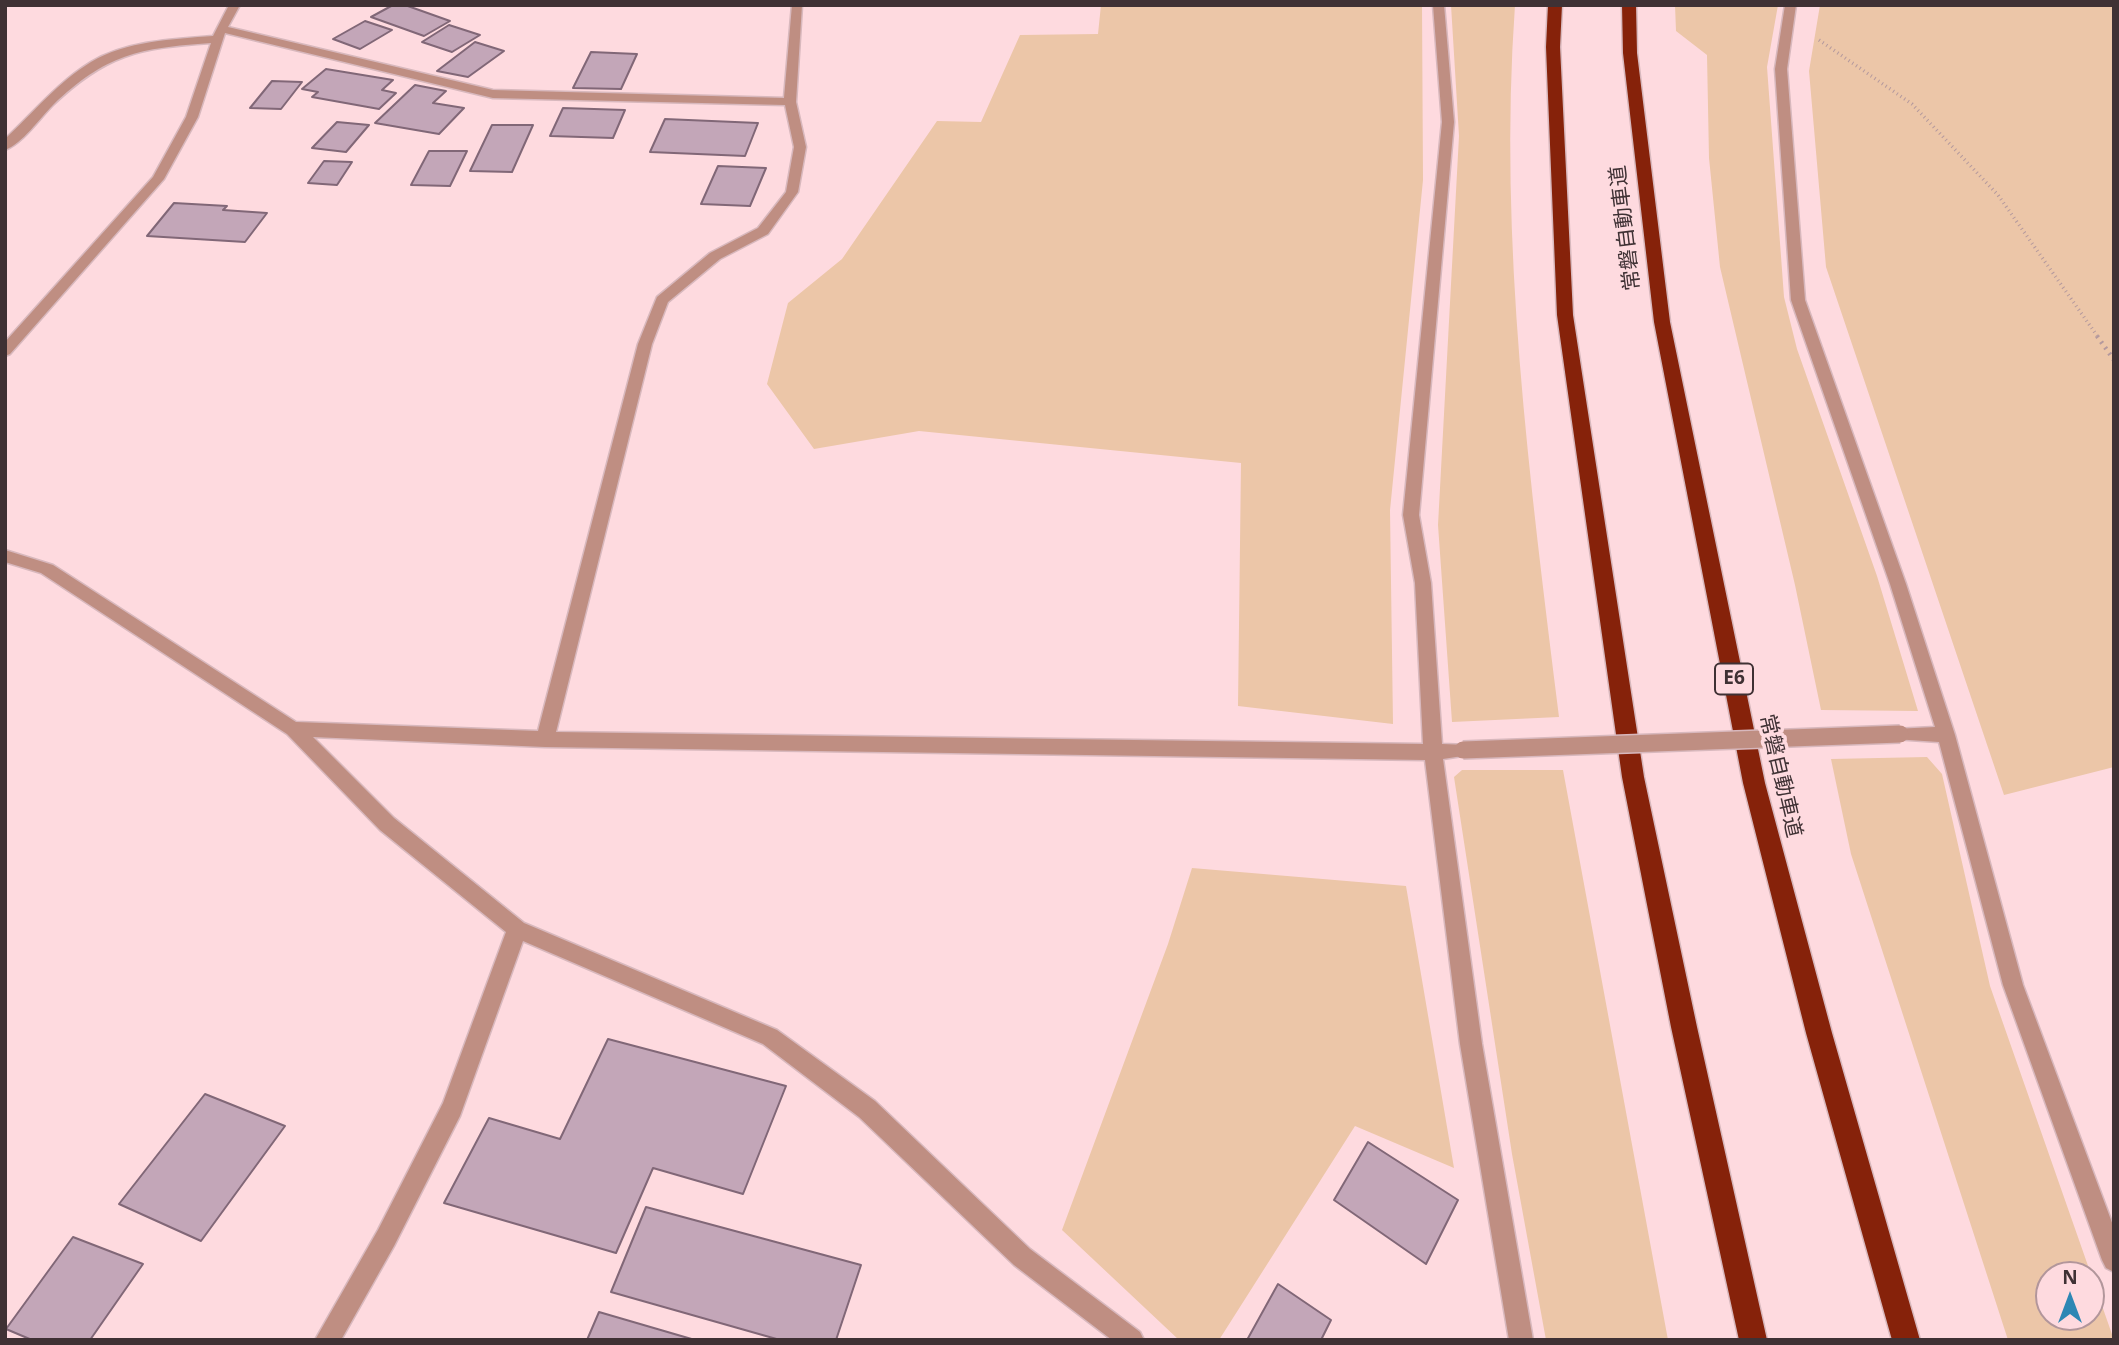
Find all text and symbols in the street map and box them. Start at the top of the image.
street label: 常磐自動車道 [1606,164,1646,292]
road number: E6 [1715,664,1753,694]
street label: 常磐自動車道 [1754,712,1806,840]
north arrow [2035,1261,2105,1331]
text: N [2062,1264,2078,1290]

